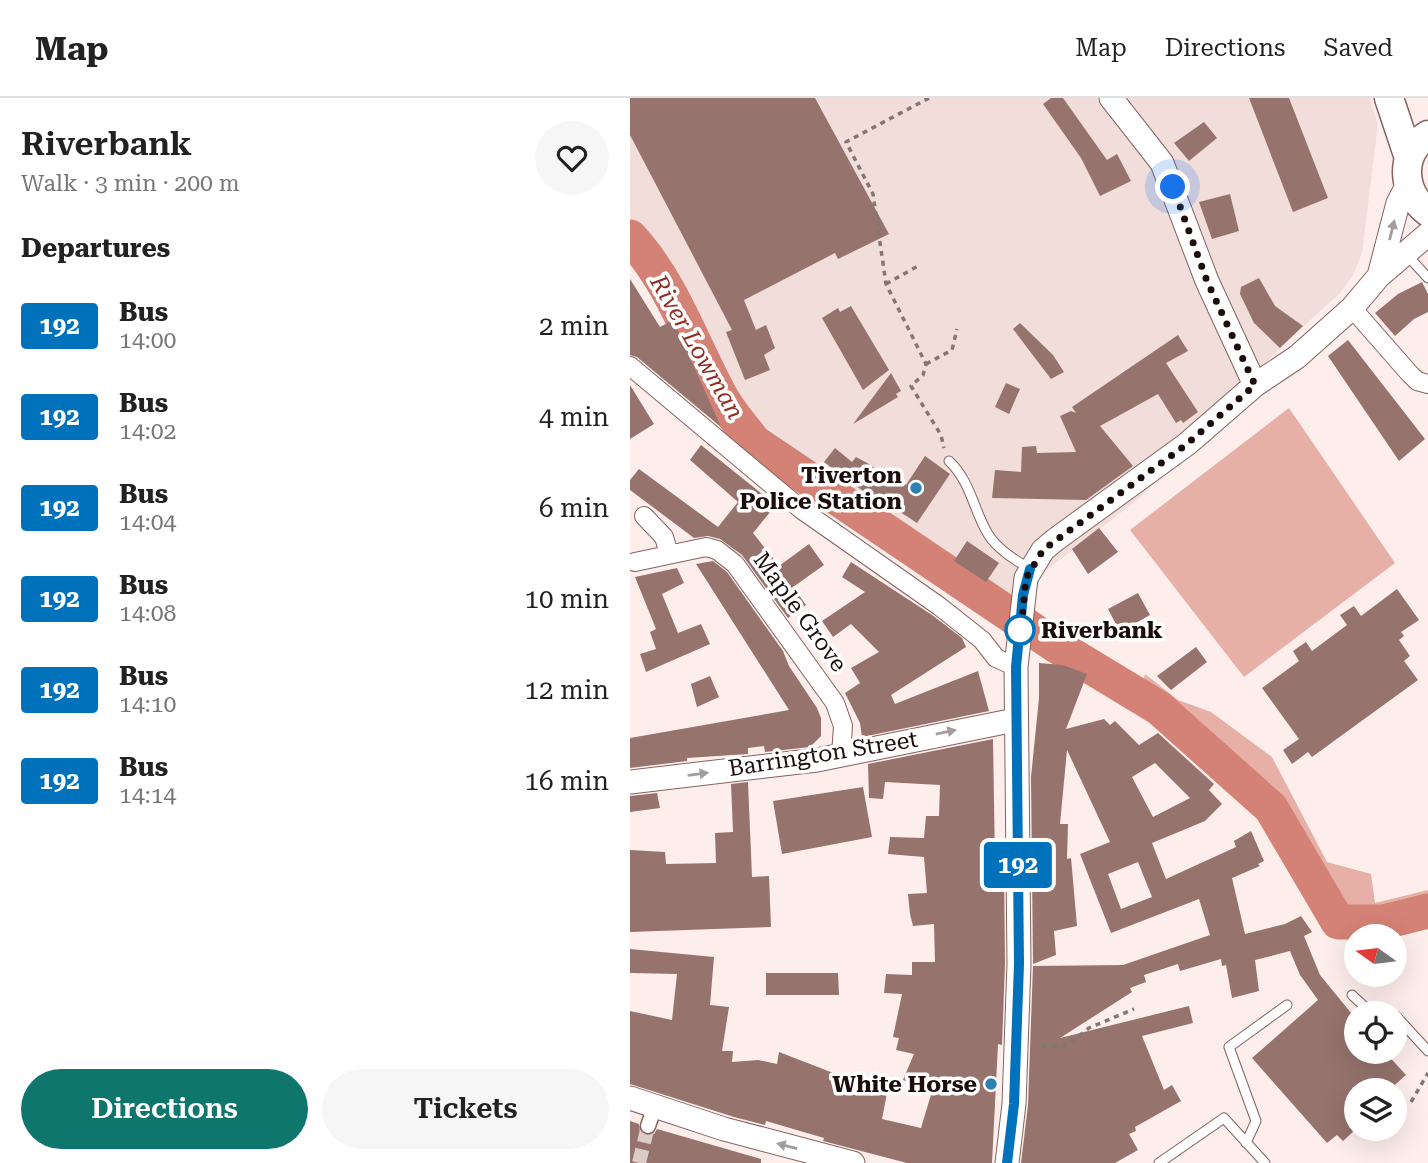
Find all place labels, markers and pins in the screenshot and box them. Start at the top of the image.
place label: Tiverton Police Station [740,462,903,515]
marker: Tiverton Police Station [908,480,924,496]
marker: Riverbank [1005,615,1035,645]
place label: Riverbank [1041,617,1163,644]
place label: White Horse [832,1071,977,1098]
marker: White Horse [983,1076,999,1092]

